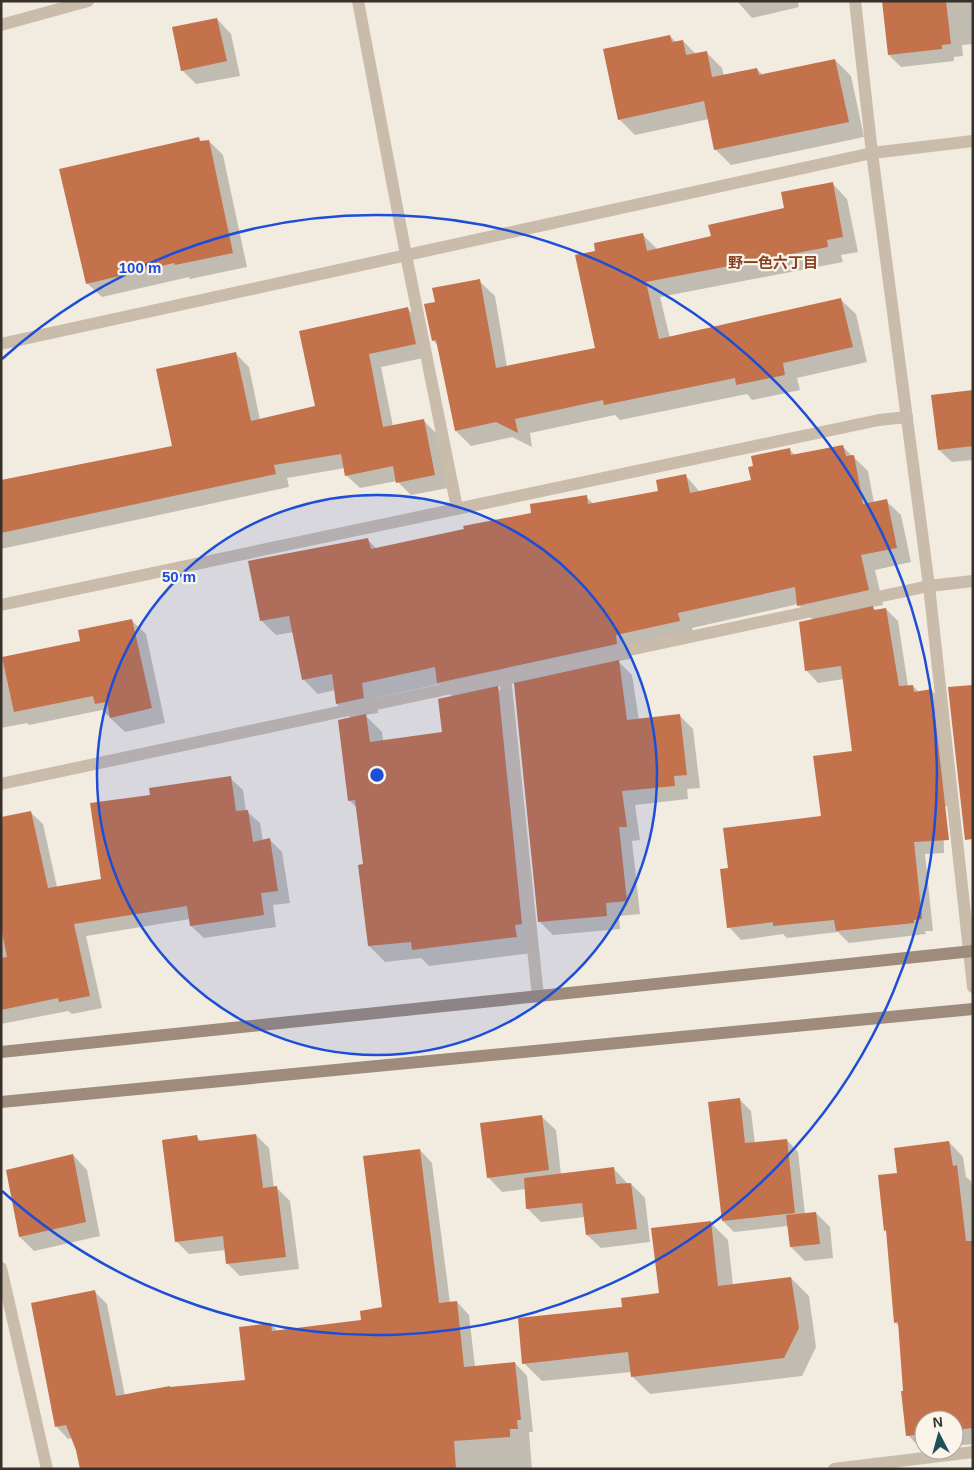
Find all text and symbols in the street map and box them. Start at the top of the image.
district label: 野一色六丁目 [728,254,818,271]
text: 100 m [119,259,161,276]
text: 50 m [162,568,196,585]
centre of rings [368,766,386,784]
north arrow [914,1410,964,1460]
text: N [932,1414,944,1431]

